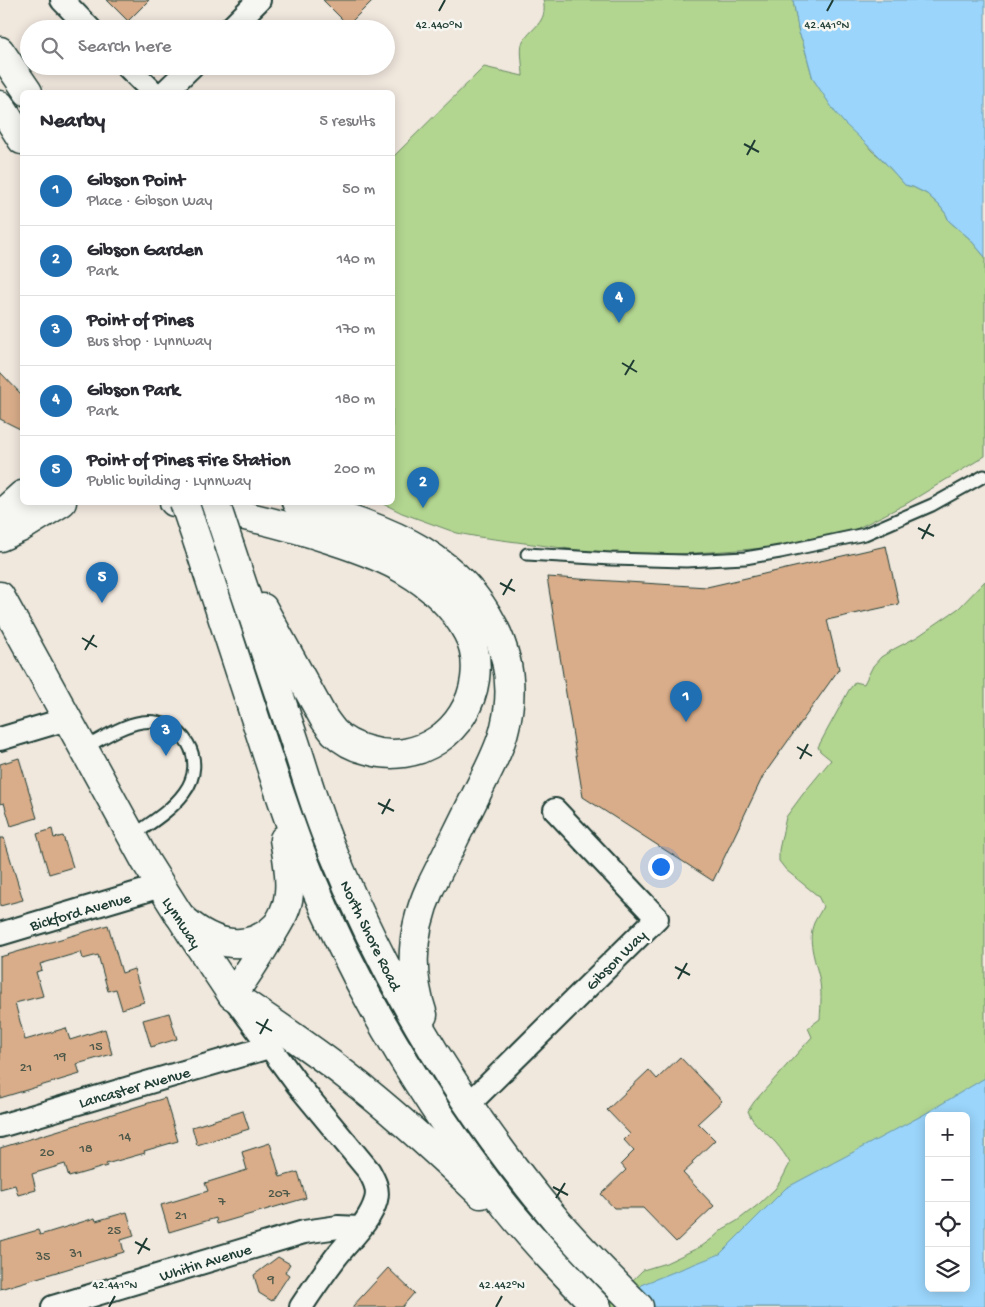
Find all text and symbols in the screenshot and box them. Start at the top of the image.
text: 42.440°N [416,19,463,33]
text: 42.441°N [805,19,850,33]
search box [20,20,395,75]
icon: search [38,34,66,62]
text: Search here [78,36,172,59]
text: Nearby [40,110,105,135]
text: 5 results [320,113,375,132]
text: Gibson Point [87,170,185,193]
text: 1 [53,181,59,200]
text: 50 m [342,181,375,200]
text: Place · Gibson Way [87,193,212,212]
text: Gibson Garden [87,240,203,263]
text: 2 [52,251,60,270]
text: 140 m [337,251,375,270]
text: Park [87,263,118,282]
pin: 4 [603,282,635,323]
text: Point of Pines [87,310,193,333]
text: 3 [52,321,60,340]
text: 170 m [336,321,375,340]
text: Bus stop · Lynnway [87,333,212,352]
text: Gibson Park [87,380,180,403]
text: 4 [52,391,60,410]
text: 180 m [336,391,375,410]
text: Park [87,403,118,422]
text: Point of Pines Fire Station [87,450,291,473]
text: 5 [52,461,60,480]
text: 200 m [334,461,375,480]
pin: 2 [407,467,439,508]
text: Public building · Lynnway [87,473,251,492]
pin: 5 [86,562,118,603]
pin: 1 [670,681,702,722]
pin: 3 [150,715,182,756]
your location [648,854,674,880]
street label: North Shore Road [334,878,404,996]
street label: Bickford Avenue [27,890,134,937]
street label: Lynnway [156,894,204,954]
street label: Gibson Way [583,927,652,996]
house number: 15 [88,1039,103,1056]
house number: 19 [53,1049,66,1066]
house number: 21 [20,1060,32,1077]
street label: Lancaster Avenue [77,1064,194,1114]
map controls [925,1112,970,1292]
button: + [925,1112,970,1157]
house number: 14 [118,1129,132,1146]
house number: 18 [78,1141,93,1158]
house number: 20 [40,1145,54,1162]
button: − [925,1157,970,1202]
house number: 207 [268,1186,291,1203]
house number: 7 [217,1194,226,1211]
button: locate [925,1202,970,1247]
house number: 21 [175,1208,187,1225]
house number: 25 [107,1223,121,1240]
street label: Whitin Avenue [158,1241,255,1287]
house number: 31 [69,1246,82,1263]
button: layers [925,1247,970,1292]
house number: 35 [35,1249,50,1266]
house number: 9 [266,1272,275,1289]
text: 42.441°N [93,1279,138,1293]
text: 42.442°N [479,1279,525,1293]

